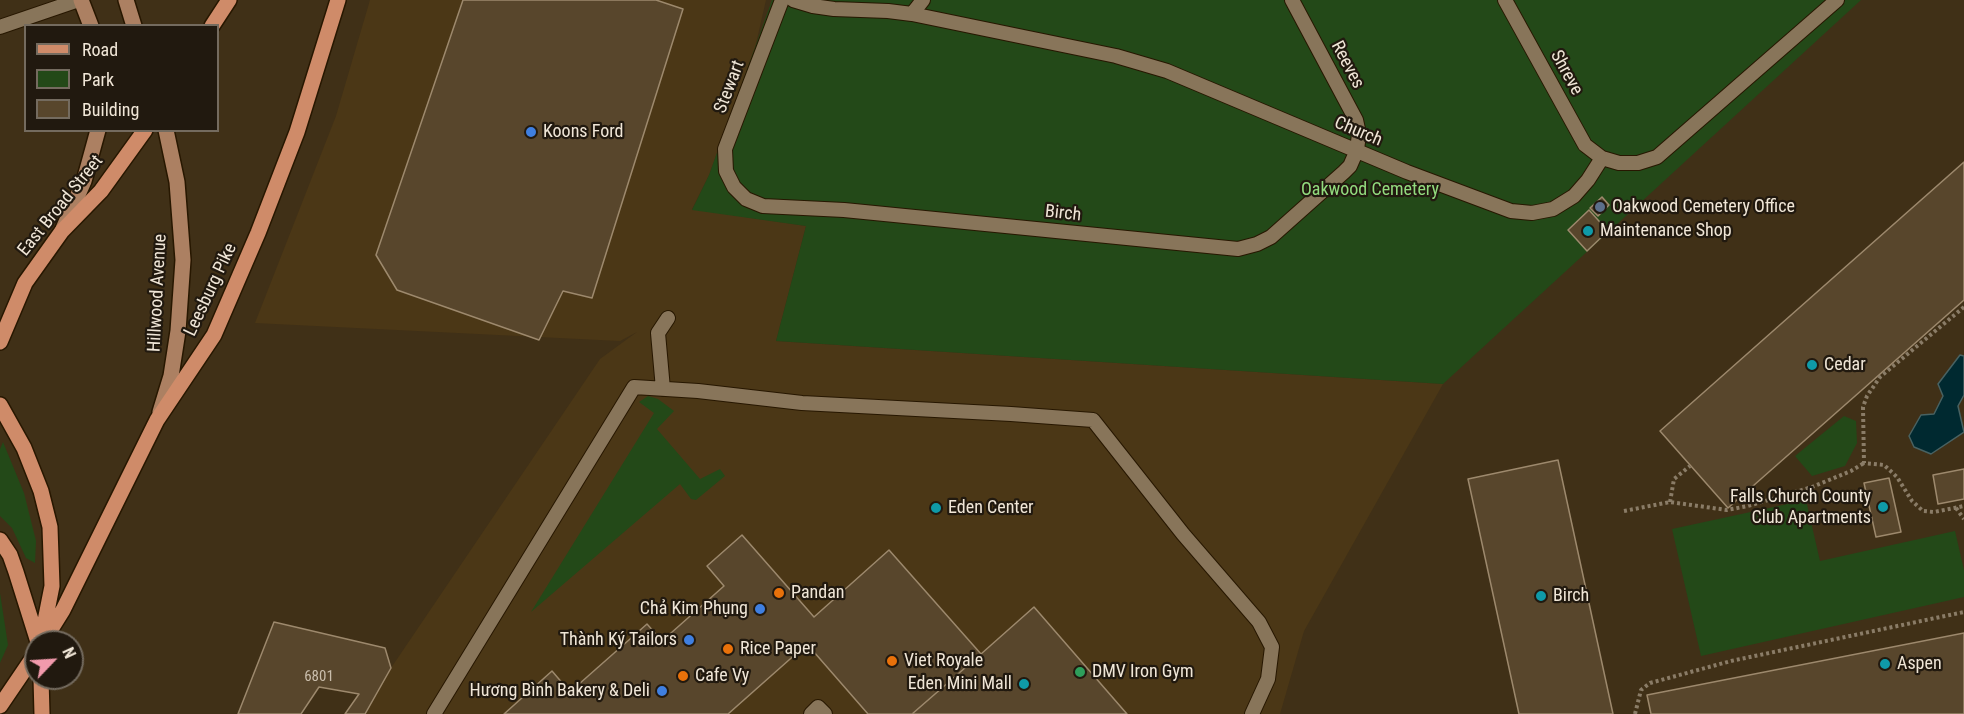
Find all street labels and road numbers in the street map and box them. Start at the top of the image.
street label: Reeves [1326,38,1368,92]
street label: Shreve [1545,47,1587,99]
street label: Stewart [710,58,750,116]
street label: Church [1331,112,1385,152]
street label: East Broad Street [14,151,108,261]
street label: Birch [1044,201,1082,227]
street label: Hillwood Avenue [144,233,172,353]
street label: Leesburg Pike [180,240,242,340]

